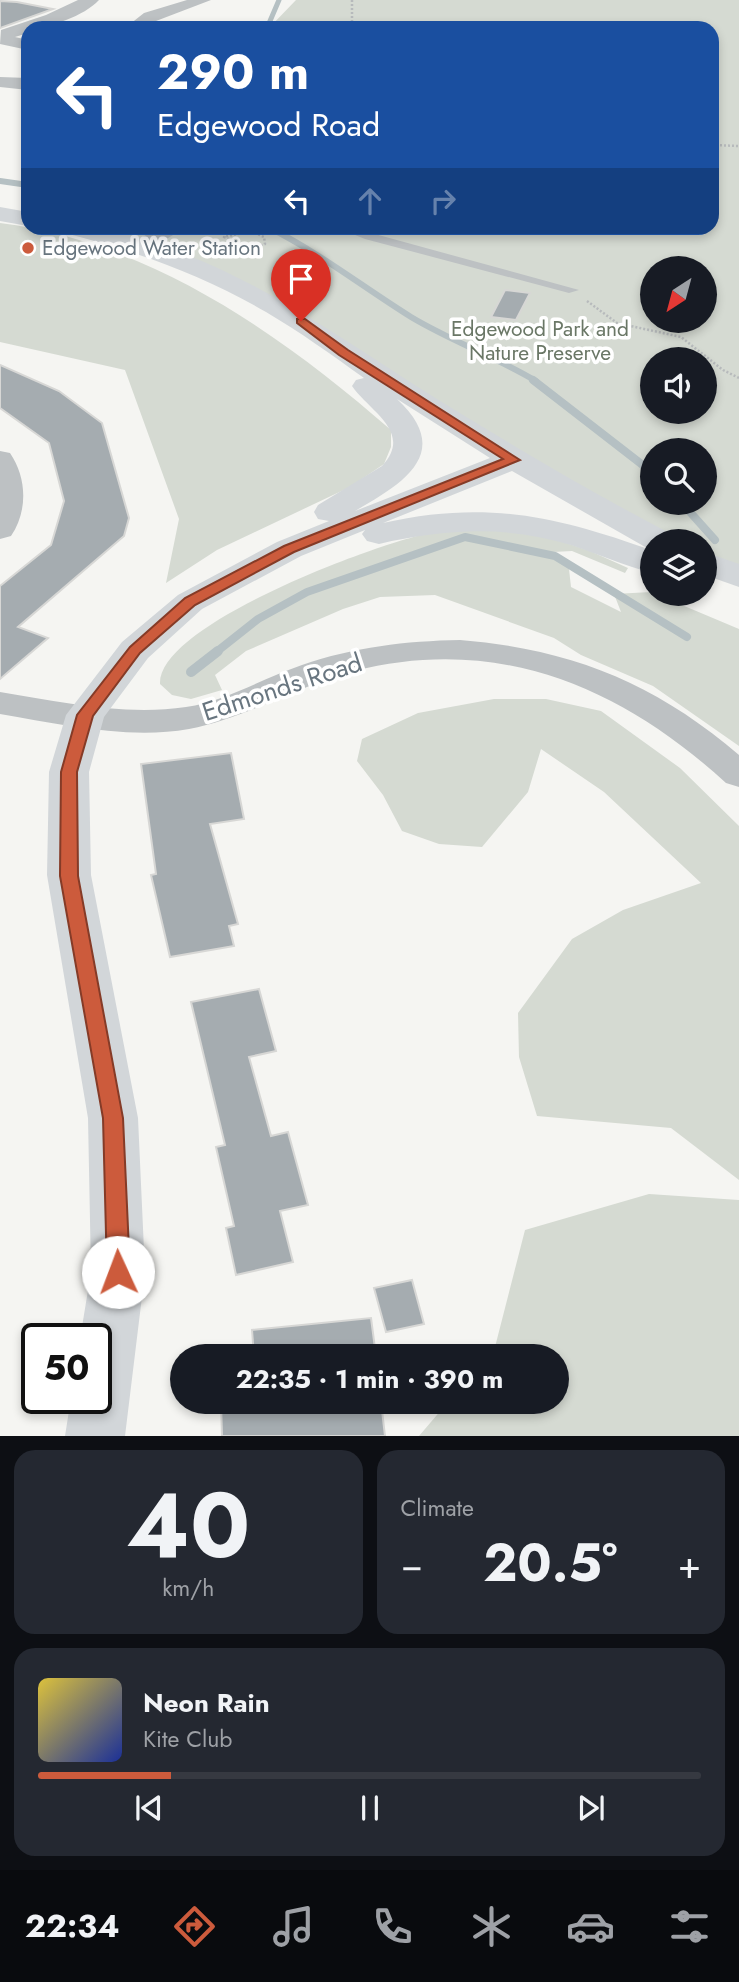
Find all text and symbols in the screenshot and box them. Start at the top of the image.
text: 290 m [157,37,309,107]
icon: left [42,49,133,140]
text: Edgewood Road [157,102,380,148]
icon: left [278,182,316,220]
icon: ahead [351,182,389,220]
icon: right [424,182,462,220]
place label: Edgewood Water Station [42,233,261,263]
marker: Edgewood Water Station [20,240,36,256]
pin [271,249,331,321]
north arrow [640,256,718,332]
map controls [640,256,717,606]
icon: arrive [282,260,320,298]
park label: Edgewood Park and Nature Preserve [451,314,629,368]
button: sound [640,347,717,424]
button: search [640,438,717,515]
button: layers [640,529,717,606]
street label: Edmonds Road [197,643,367,731]
position arrow [81,1235,155,1309]
speed limit sign: 50 [21,1323,112,1414]
text: 22:35 · 1 min · 390 m [236,1360,503,1398]
text: 40 [126,1460,250,1591]
text: Climate [401,1491,474,1525]
text: 20.5° [483,1525,617,1601]
text: − [401,1537,423,1592]
text: + [678,1537,701,1592]
text: km/h [162,1571,214,1605]
text: Neon Rain [143,1684,270,1722]
text: Kite Club [143,1722,232,1756]
icon: previous [130,1789,168,1827]
icon: pause [351,1789,389,1827]
icon: next [572,1789,610,1827]
icon: directions [170,1902,219,1951]
icon: music [269,1902,318,1951]
icon: phone [368,1902,417,1951]
icon: climate [467,1902,516,1951]
icon: car [566,1902,615,1951]
icon: filters [665,1902,714,1951]
text: 22:34 [25,1903,120,1949]

